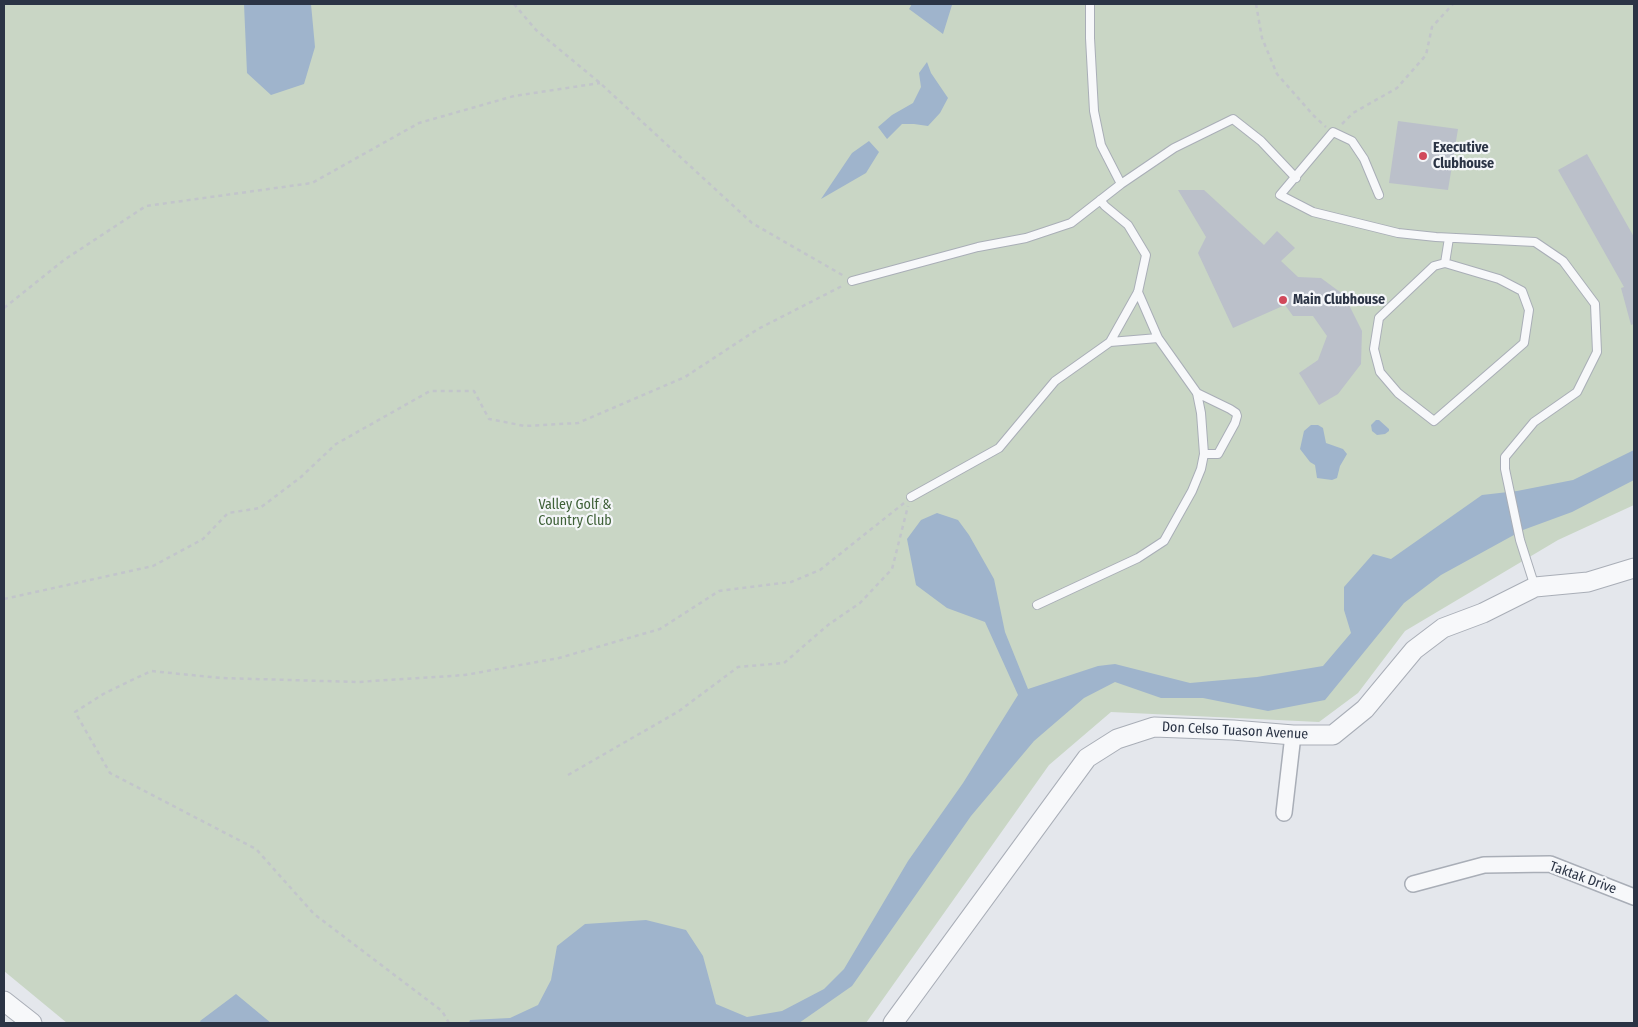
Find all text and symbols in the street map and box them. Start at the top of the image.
place label: Executive Clubhouse [1433,140,1494,172]
marker: Executive Clubhouse [1417,150,1429,162]
place label: Main Clubhouse [1293,292,1385,308]
marker: Main Clubhouse [1277,294,1289,306]
park label: Valley Golf & Country Club [538,497,612,530]
street label: Don Celso Tuason Avenue [1161,719,1309,743]
street label: Taktak Drive [1547,858,1619,898]

